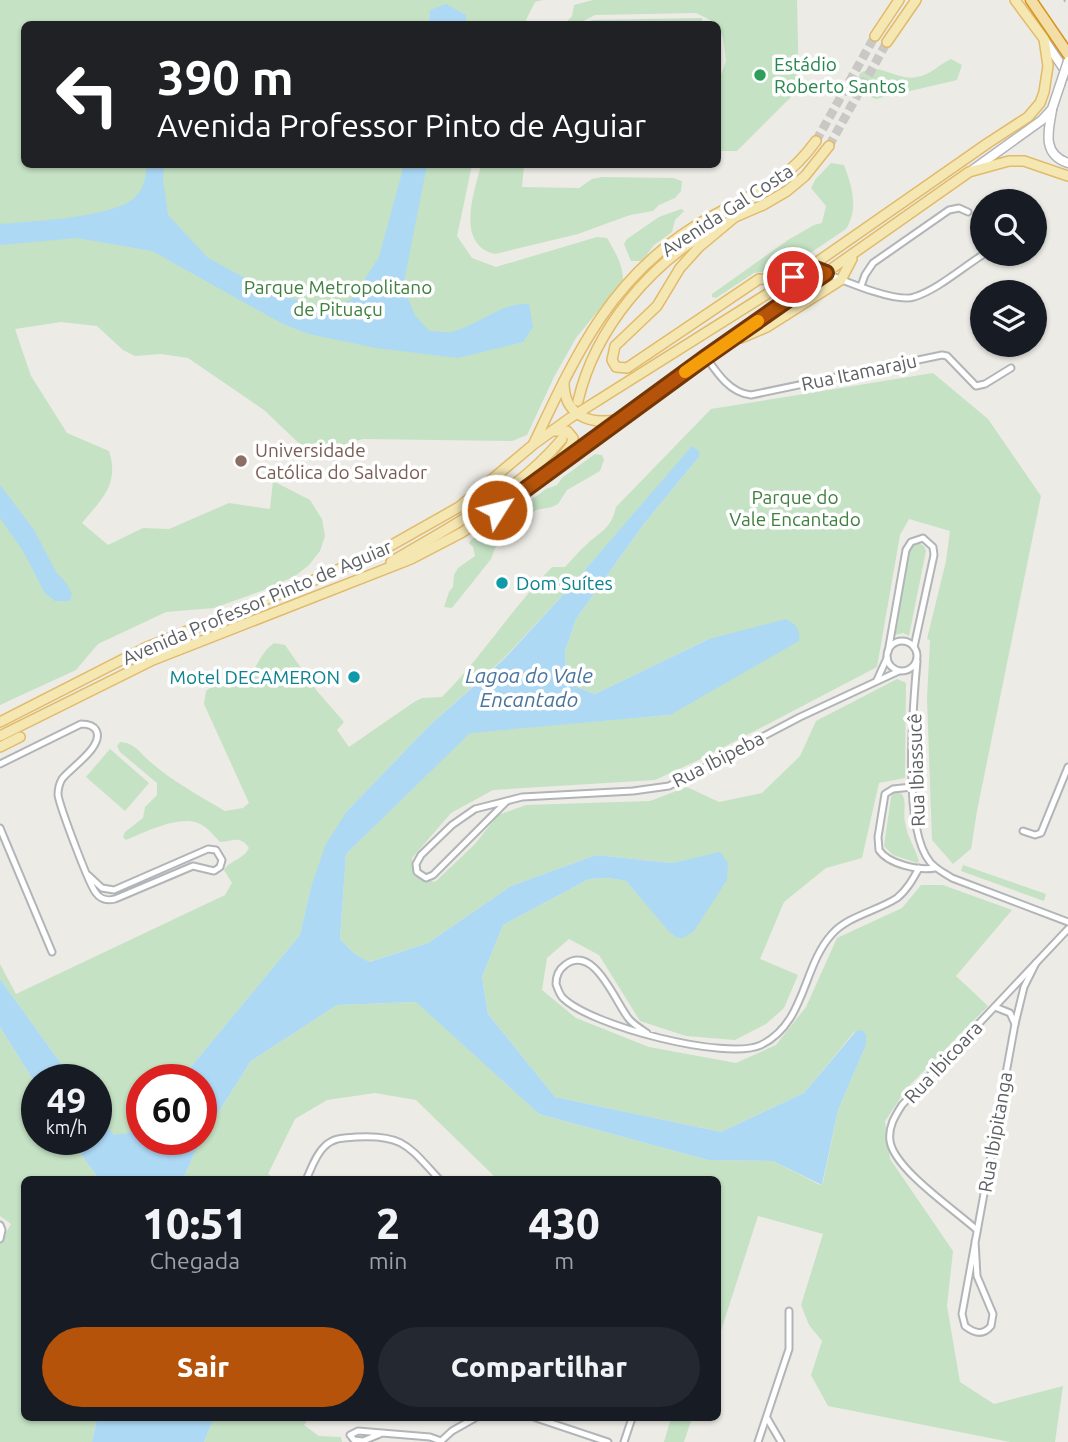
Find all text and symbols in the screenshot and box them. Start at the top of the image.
icon: left [42,49,133,140]
text: 390 m [157,49,294,104]
place label: Estádio Roberto Santos [774,53,906,97]
marker: Estádio Roberto Santos [752,67,768,83]
text: Avenida Professor Pinto de Aguiar [157,107,646,143]
street label: Avenida Gal Costa [657,159,797,261]
map controls [970,189,1047,357]
button: search [970,189,1047,266]
pin [763,247,823,307]
icon: arrive [774,258,812,296]
park label: Parque Metropolitano de Pituaçu [244,276,432,320]
button: layers [970,280,1047,357]
street label: Rua Itamaraju [799,349,919,395]
place label: Universidade Católica do Salvador [255,439,427,483]
marker: Universidade Católica do Salvador [233,453,249,469]
position arrow [460,473,534,547]
park label: Parque do Vale Encantado [729,486,861,530]
street label: Avenida Professor Pinto de Aguiar [119,535,395,669]
place label: Dom Suítes [516,572,613,594]
marker: Dom Suítes [494,575,510,591]
water label: Lagoa do Vale Encantado [465,663,593,711]
place label: Motel DECAMERON [170,666,340,688]
marker: Motel DECAMERON [346,669,362,685]
street label: Rua Ibiassucê [903,713,929,827]
street label: Rua Ibipeba [669,727,767,791]
street label: Rua Ibicoara [899,1016,987,1108]
speed limit sign: 60 [126,1064,217,1155]
street label: Rua Ibipitanga [974,1070,1016,1194]
text: 49 [47,1080,86,1120]
text: km/h [46,1117,87,1137]
text: 10:51 [142,1200,247,1247]
text: 2 [376,1200,400,1247]
text: 430 [529,1200,600,1247]
text: Chegada [150,1248,240,1273]
text: min [369,1248,407,1273]
text: m [554,1248,574,1273]
button: Sair [42,1327,364,1407]
button: Compartilhar [378,1327,700,1407]

